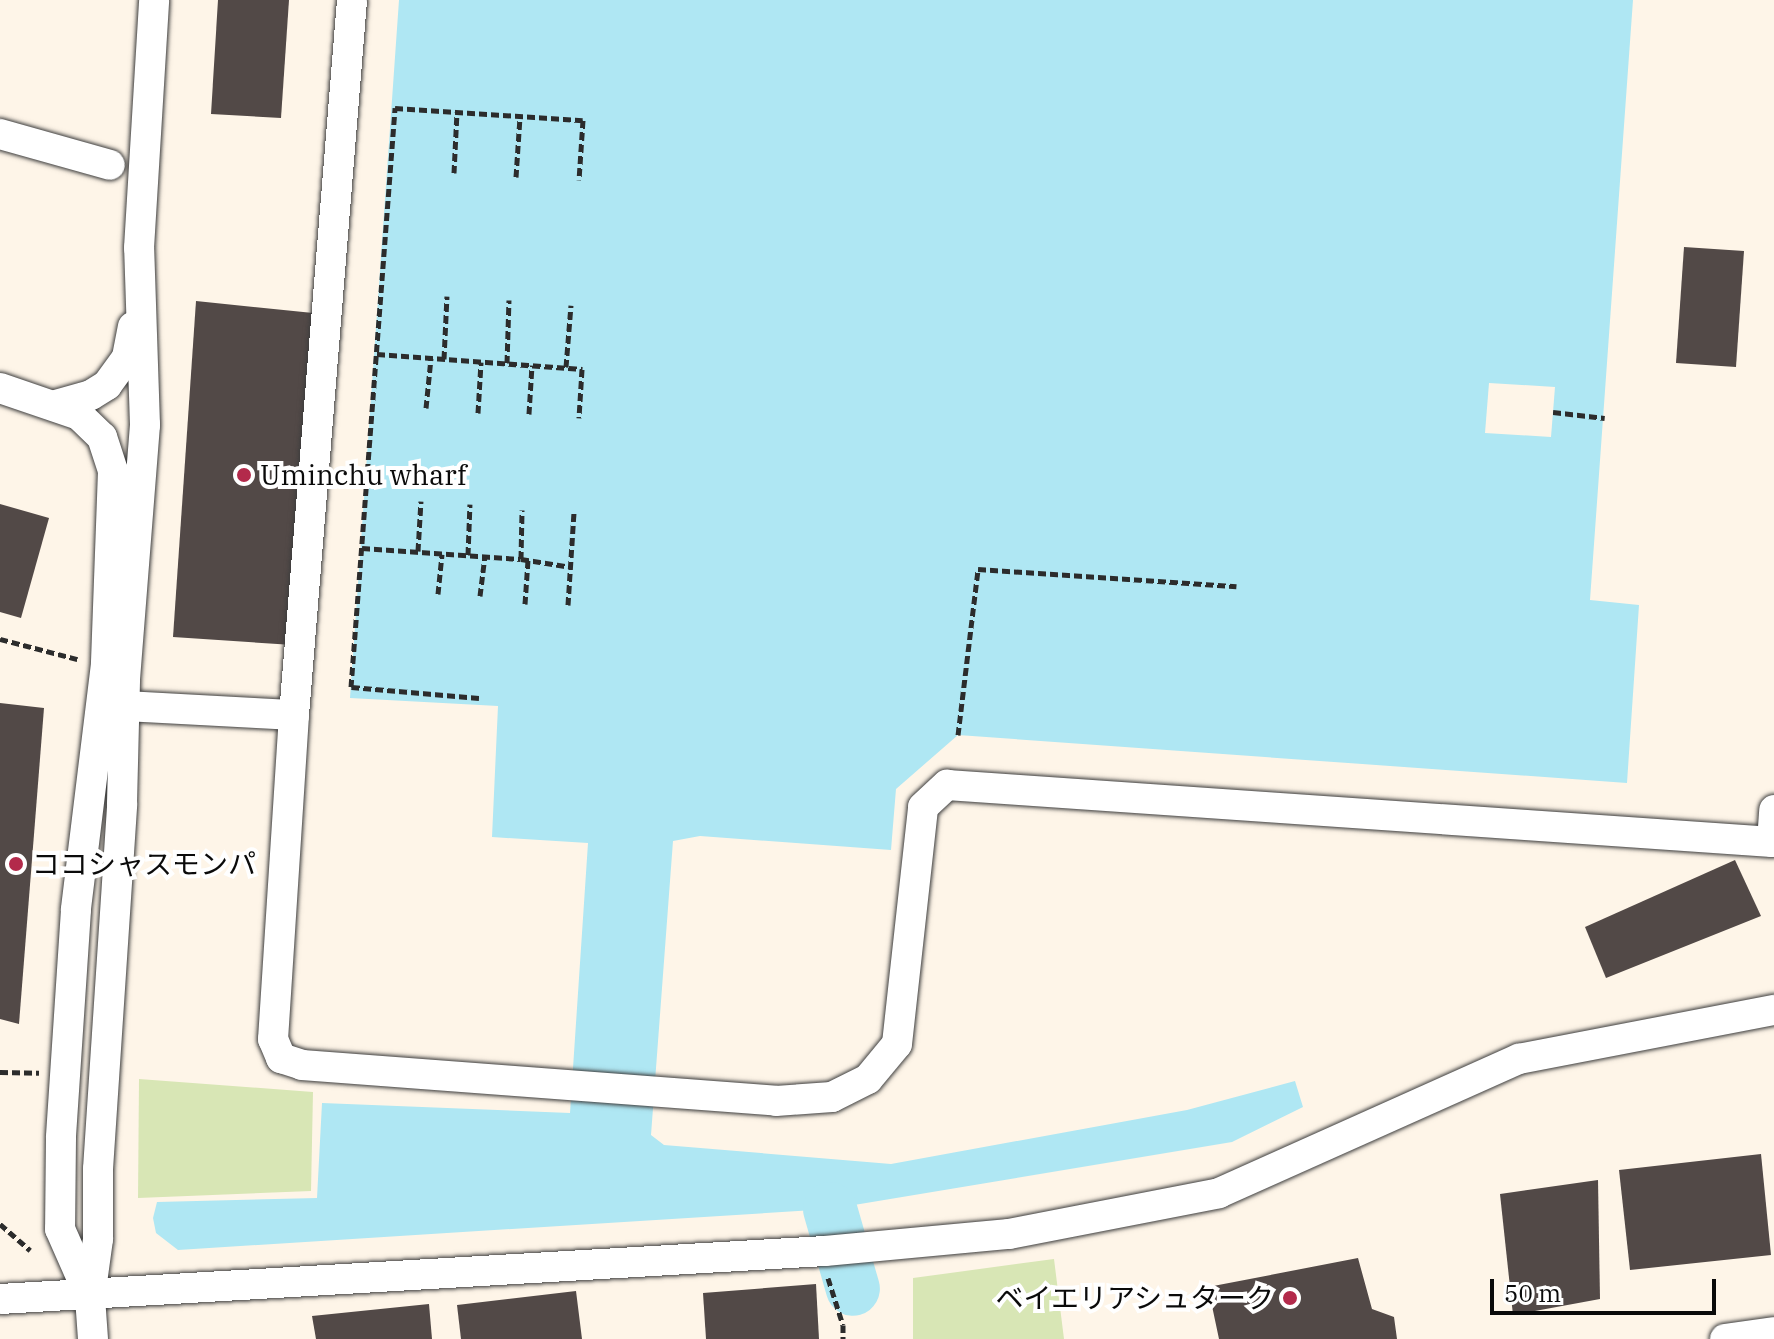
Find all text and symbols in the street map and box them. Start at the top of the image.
place label: Uminchu wharf [260,458,467,492]
marker: Uminchu wharf [235,466,253,484]
place label: ココシャスモンパ [32,847,256,881]
marker: ココシャスモンパ [7,855,25,873]
scale bar [1494,1263,1720,1313]
text: 50 m [1504,1277,1561,1309]
place label: ベイエリアシュターク [994,1281,1274,1315]
marker: ベイエリアシュターク [1281,1289,1299,1307]

